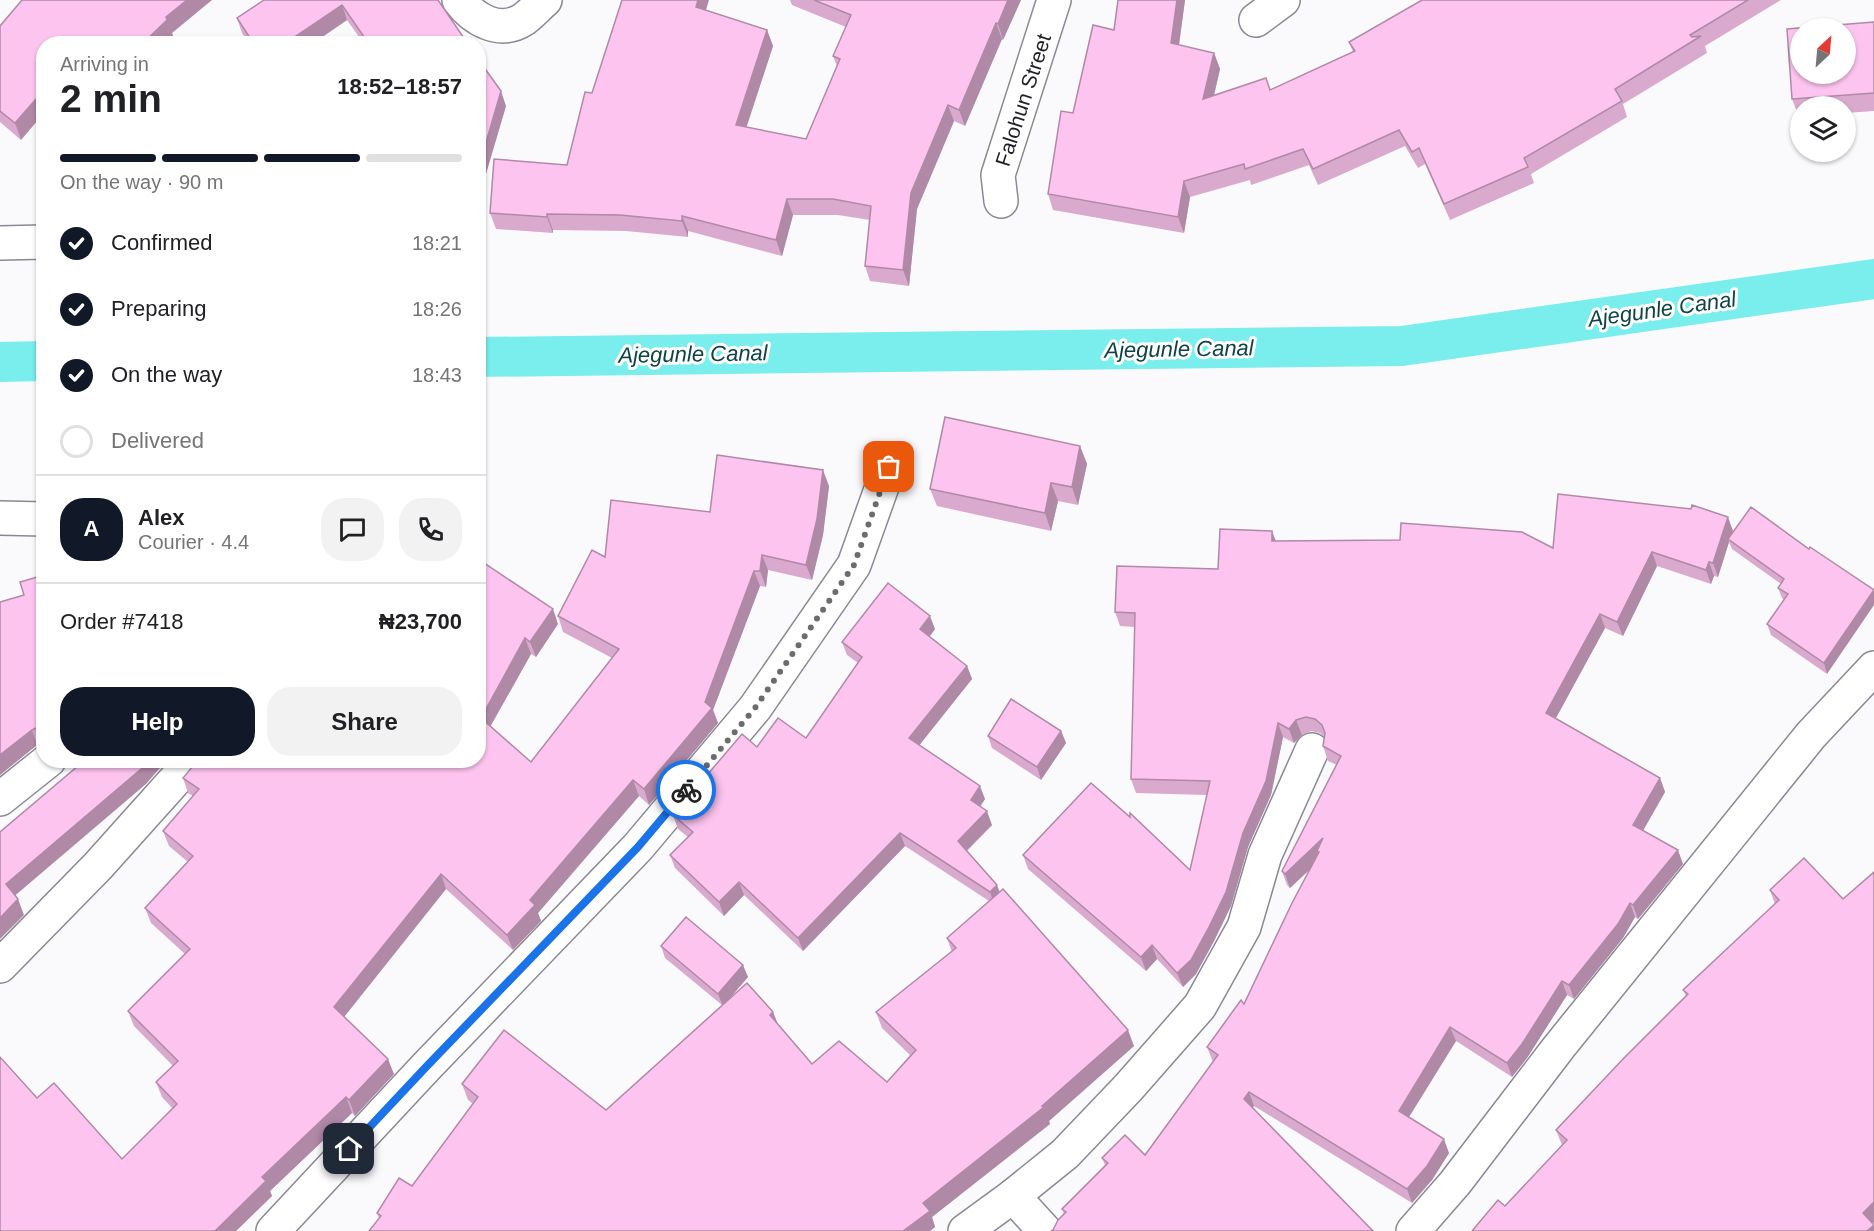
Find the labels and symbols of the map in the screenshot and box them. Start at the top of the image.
north arrow [1790,18,1856,84]
street label: Falohun Street [991,31,1055,169]
water label: Ajegunle Canal [1584,286,1739,332]
water label: Ajegunle Canal [1102,335,1255,363]
water label: Ajegunle Canal [616,340,769,368]
pin [863,441,914,492]
courier [656,760,716,820]
pin [323,1123,374,1174]

